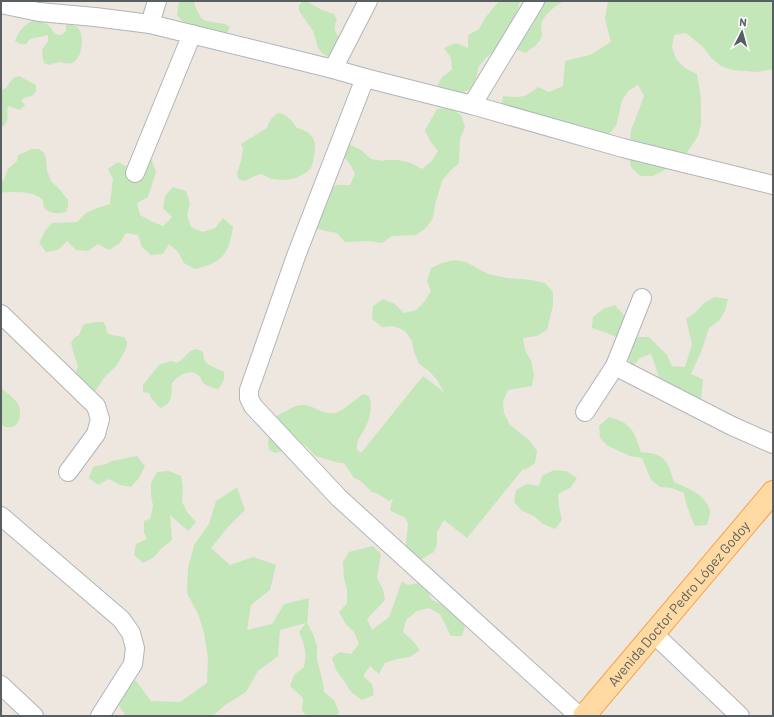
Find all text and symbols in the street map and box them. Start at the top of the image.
north arrow [722,12,762,52]
text: N [739,15,747,28]
street label: Avenida Doctor Pedro López Godoy [604,517,753,689]

